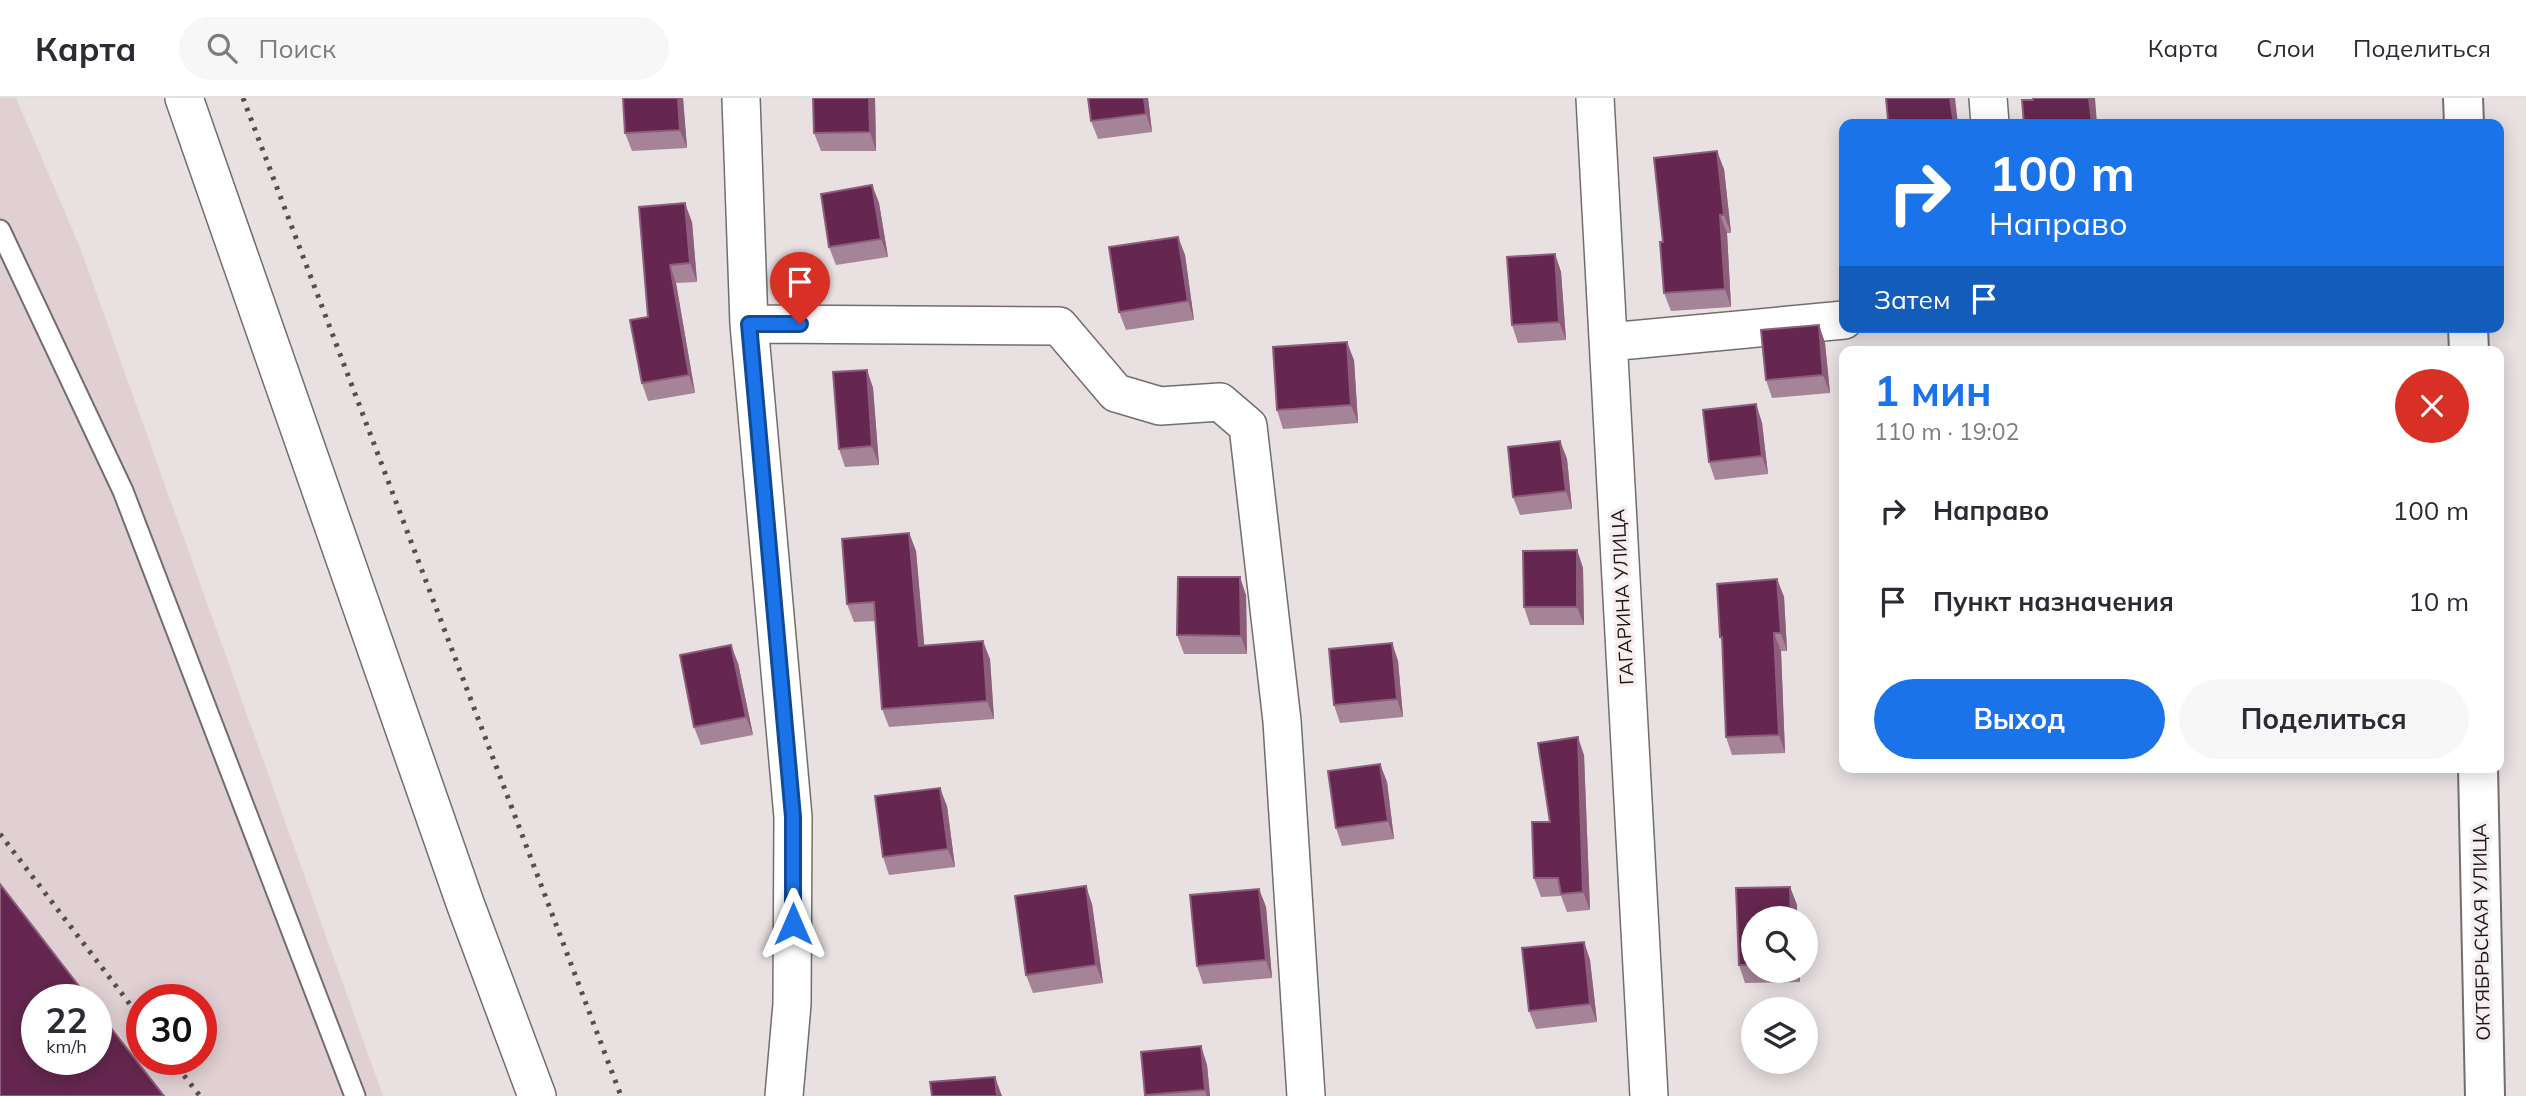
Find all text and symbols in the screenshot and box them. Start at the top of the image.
search box [179,17,669,80]
text: Карта [35,28,137,69]
icon: search [203,29,241,67]
text: Поиск [259,32,336,65]
text: Карта [2148,33,2218,63]
text: Слои [2256,33,2315,63]
text: Поделиться [2353,33,2491,63]
text: 100 m [1989,142,2135,203]
icon: right [1874,147,1965,238]
text: Направо [1989,203,2128,243]
pin [770,252,830,324]
icon: arrive [781,263,819,301]
icon: arrive [1965,280,2003,318]
text: Затем [1874,283,1951,316]
text: 1 мин [1874,364,1992,417]
button: close [2395,369,2469,443]
text: 110 m · 19:02 [1874,417,2019,446]
icon: right [1874,492,1912,530]
text: Направо [1933,494,2049,527]
text: 100 m [2393,494,2469,527]
street label: ГАГАРИНА УЛИЦА [1605,508,1639,686]
icon: arrive [1874,583,1912,621]
text: Пункт назначения [1933,585,2174,618]
text: 10 m [2408,585,2469,618]
button: Выход [1874,679,2165,759]
button: Поделиться [2179,679,2469,759]
street label: ОКТЯБРЬСКАЯ УЛИЦА [2467,823,2495,1041]
position arrow [756,887,830,961]
map controls [1741,906,1818,1074]
button: search [1741,906,1818,983]
speed limit sign: 30 [126,984,217,1075]
button: layers [1741,997,1818,1074]
text: 22 [45,998,88,1042]
text: km/h [46,1035,87,1058]

